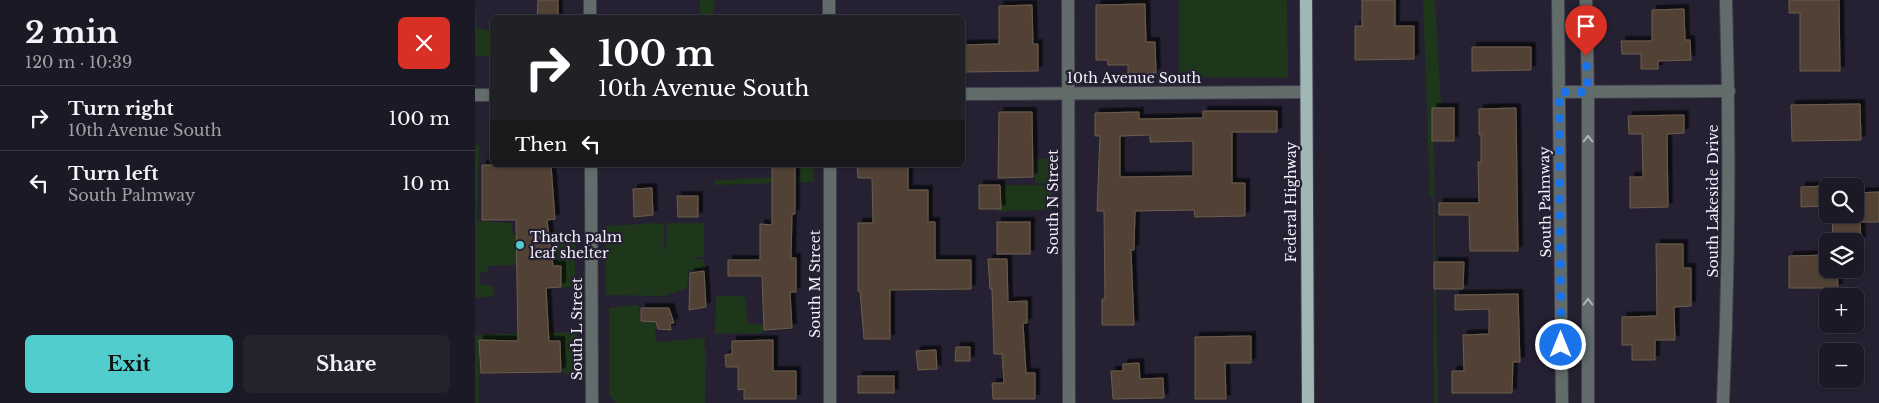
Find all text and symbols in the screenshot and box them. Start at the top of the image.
pin [1565,5,1607,56]
icon: arrive [1572,12,1600,40]
text: 2 min [25,14,118,51]
button: close [398,17,450,69]
text: 100 m [598,32,714,75]
icon: right [515,35,580,100]
text: 120 m · 10:39 [25,52,132,72]
street label: 10th Avenue South [1067,69,1202,87]
text: 10th Avenue South [598,75,809,102]
text: Turn right [68,97,174,120]
icon: right [25,104,53,132]
text: 100 m [389,107,450,130]
text: 10th Avenue South [68,120,222,140]
street label: South Lakeside Drive [1704,124,1722,278]
icon: left [577,130,605,158]
text: Then [515,133,567,156]
one-way arrow [1583,135,1593,143]
street label: Federal Highway [1282,141,1300,262]
street label: South Palmway [1535,146,1555,258]
street label: South N Street [1044,149,1062,255]
text: Turn left [68,162,159,185]
icon: left [25,169,53,197]
text: 10 m [402,172,450,195]
map controls [1819,178,1864,388]
button: search [1819,178,1864,223]
text: South Palmway [68,185,195,205]
place label: Thatch palm leaf shelter [530,228,622,262]
street label: South M Street [806,229,824,338]
button: layers [1819,233,1864,278]
marker: Thatch palm leaf shelter [514,239,526,251]
street label: South L Street [568,277,586,380]
button: + [1819,288,1864,333]
one-way arrow [1583,298,1593,306]
position arrow [1534,318,1586,370]
button: Exit [25,335,233,393]
button: Share [243,335,450,393]
button: − [1819,343,1864,388]

